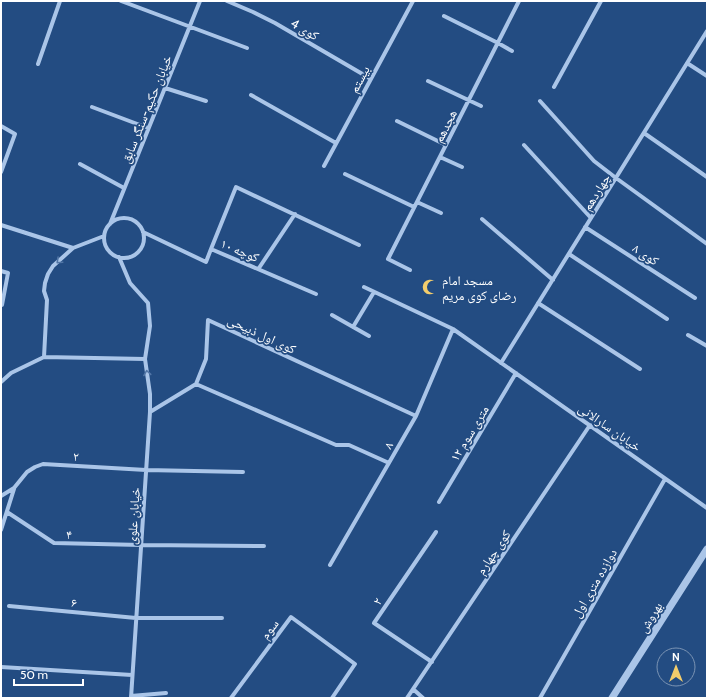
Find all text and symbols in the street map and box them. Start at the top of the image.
street label: کوی 4 [288,15,322,45]
street label: خیابان حکیم-سنگر سابق [117,53,176,166]
street label: بیستم [345,63,374,96]
street label: هجدهم [430,107,461,146]
street label: چهاردهم [579,171,614,214]
street label: کوچه ۱۰ [218,235,262,266]
street label: کوی ۸ [629,240,663,270]
one-way arrow [56,257,64,264]
place label: مسجد امام رضای کوی مریم [442,272,516,304]
mosque icon: مسجد امام رضای کوی مریم [421,278,439,296]
street label: کوی اول ذبیحی [225,311,299,358]
one-way arrow [143,370,152,376]
street label: خیابان سارالانی [575,400,644,455]
street label: ۱۲ متری سوم [446,402,493,464]
street label: ۸ [380,438,396,452]
street label: ۲ [73,448,79,464]
street label: خیابان علوی [123,487,144,545]
street label: ۴ [66,526,72,542]
street label: کوی چهارم [472,526,515,578]
street label: دوازده متری اول [568,546,621,621]
street label: ۶ [70,594,78,610]
street label: ۲ [369,594,385,608]
street label: بهروش [634,599,666,636]
street label: سوم [256,616,283,643]
north arrow [656,647,696,687]
text: N [672,650,680,664]
scale bar [14,661,83,687]
text: 50 m [20,667,48,682]

